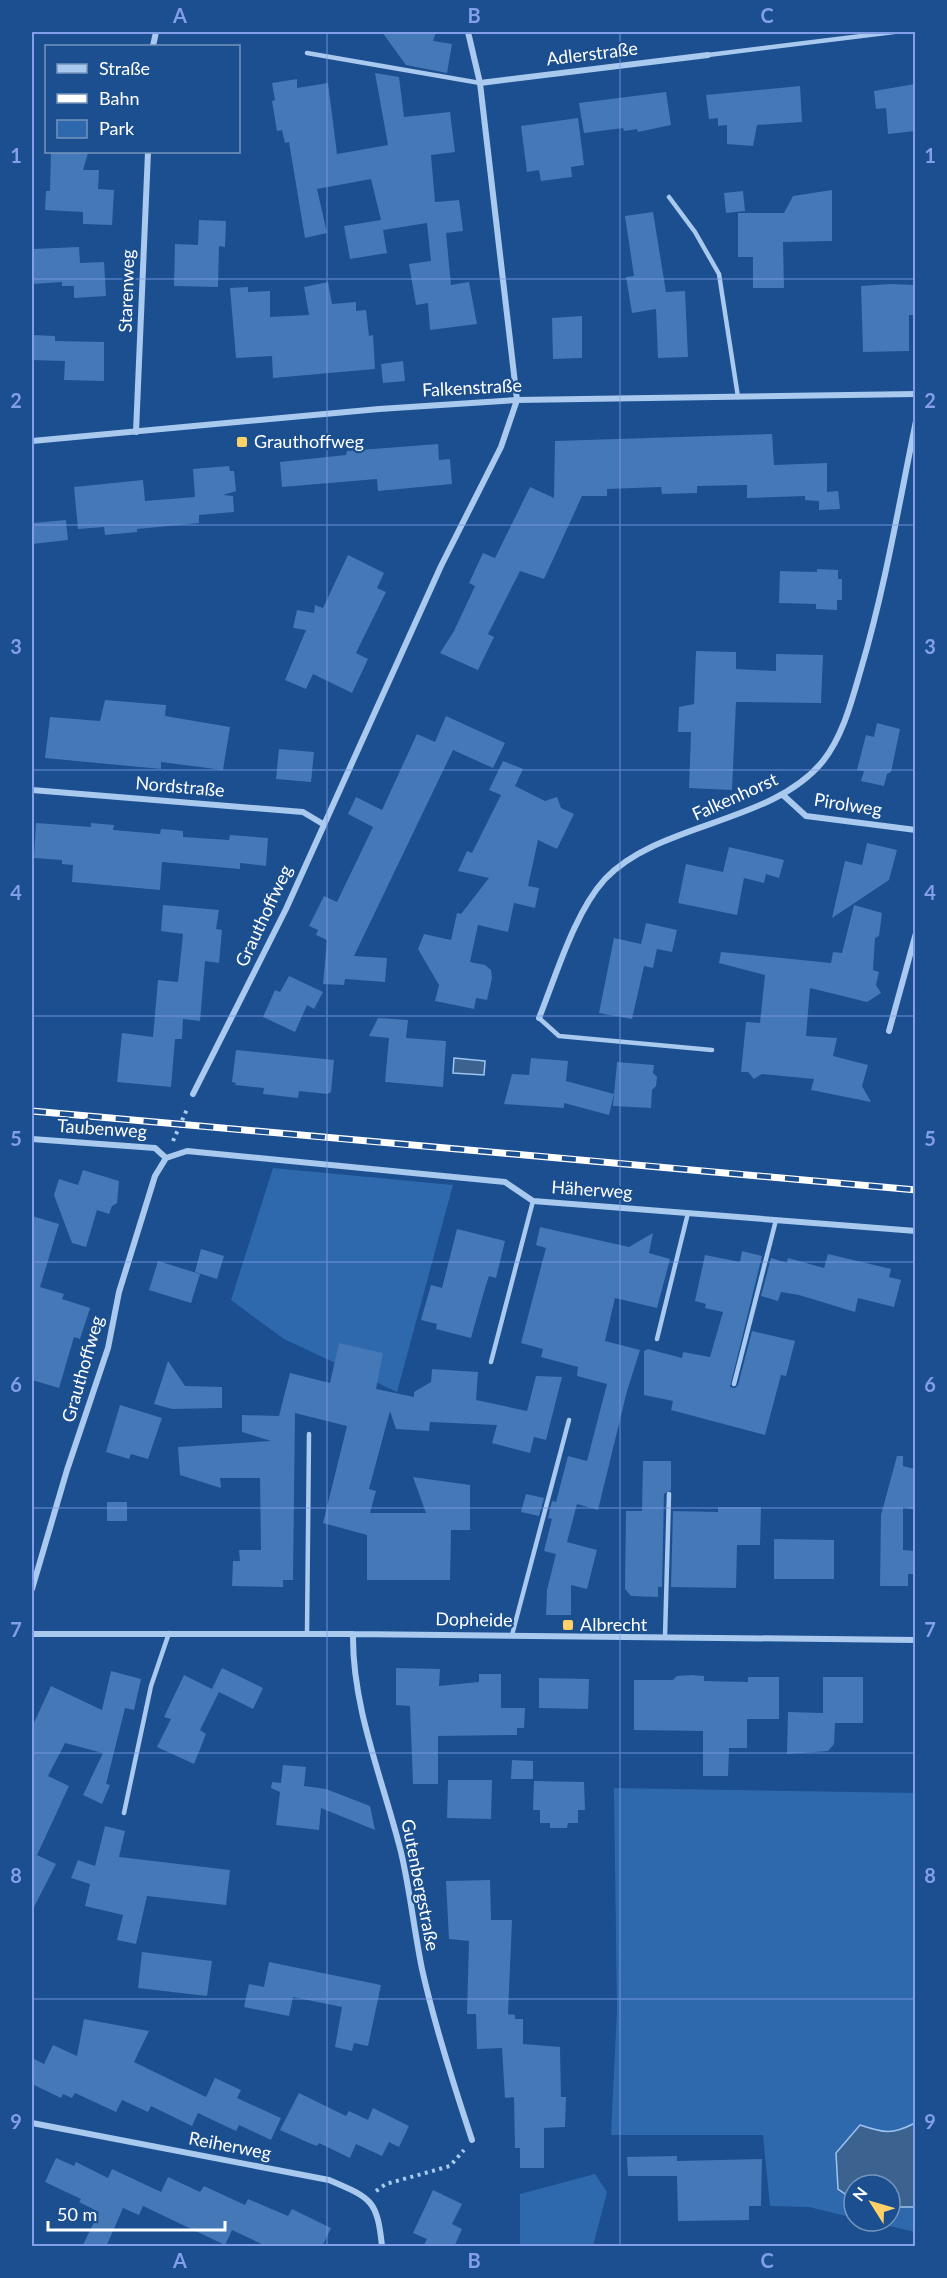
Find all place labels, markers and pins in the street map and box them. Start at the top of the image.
place label: Grauthoffweg [254,430,364,452]
marker: Grauthoffweg [235,435,249,449]
place label: Albrecht [580,1613,648,1635]
marker: Albrecht [561,1618,575,1632]

